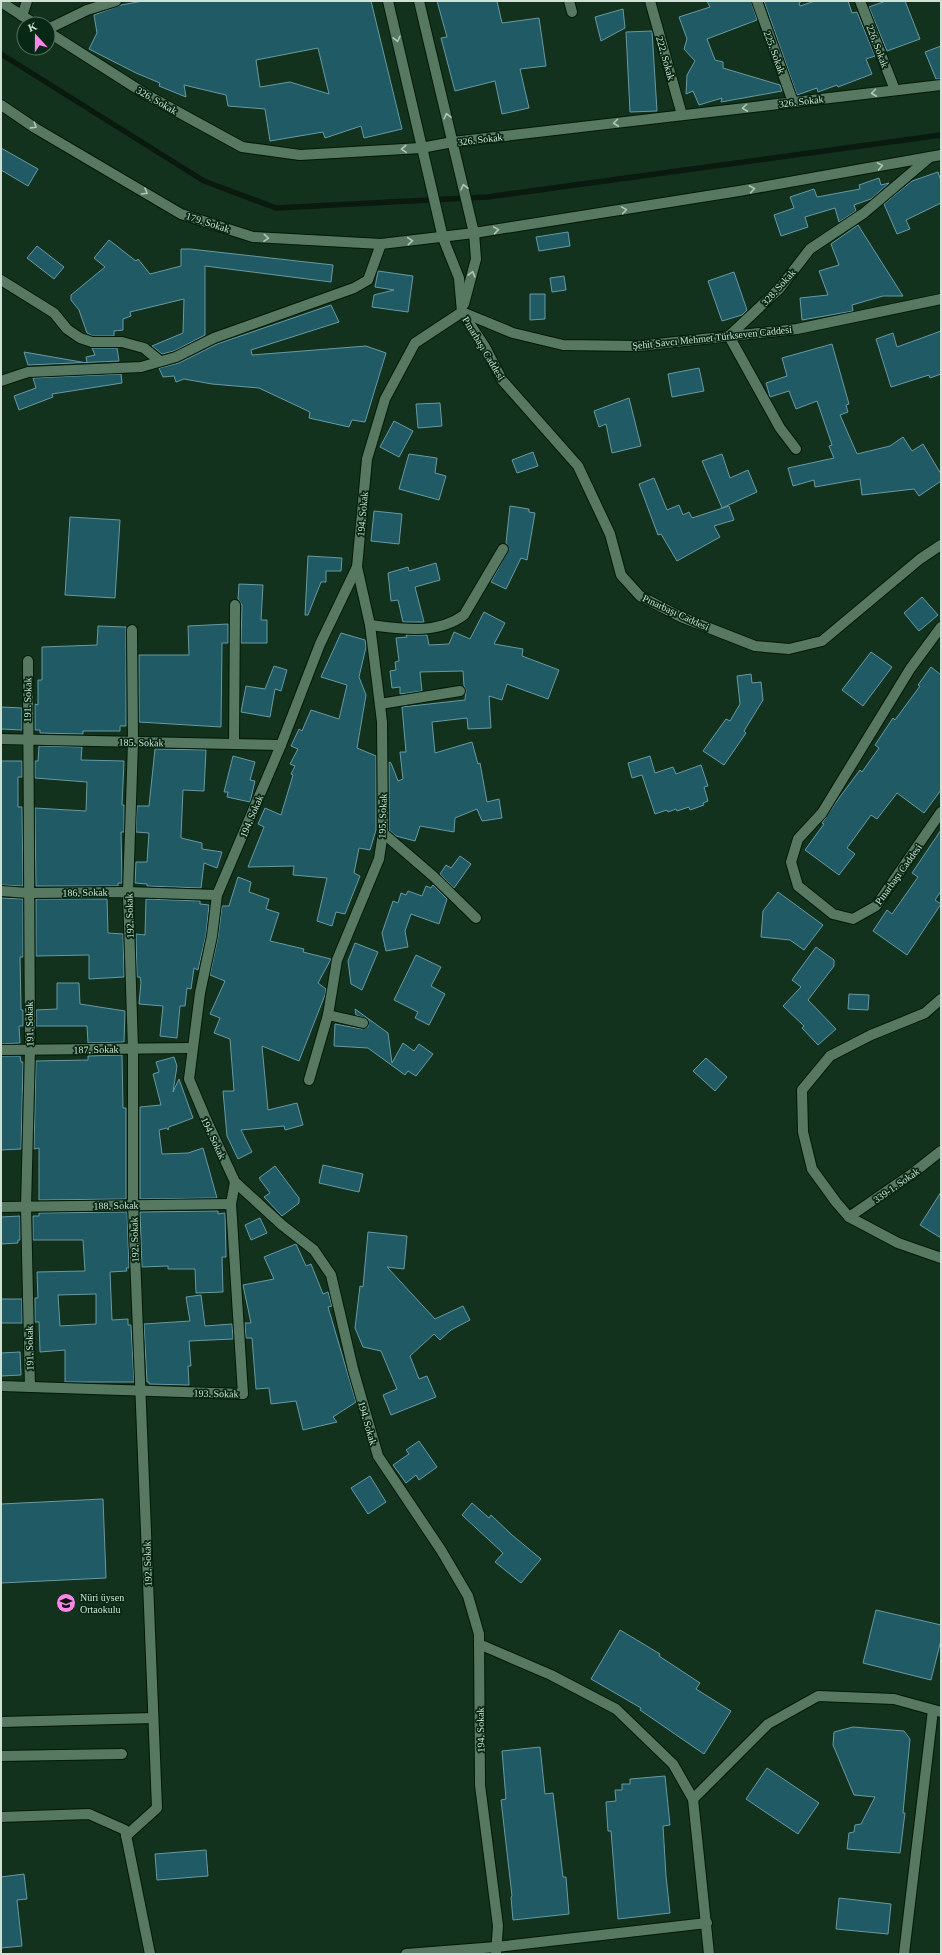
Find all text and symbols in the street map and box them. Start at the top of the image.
north arrow [16,16,56,56]
text: K [26,19,39,34]
street label: 226. Sokak [864,23,891,69]
street label: 225. Sokak [762,29,787,75]
street label: 222. Sokak [654,35,677,81]
one-way arrow [392,36,400,42]
street label: 326. Sokak [135,84,179,116]
one-way arrow [871,88,877,97]
street label: 326. Sokak [778,93,824,110]
one-way arrow [742,103,748,112]
one-way arrow [443,113,451,119]
one-way arrow [613,118,619,127]
one-way arrow [30,122,37,129]
street label: 326. Sokak [457,131,503,148]
one-way arrow [401,144,407,153]
one-way arrow [877,162,883,171]
one-way arrow [460,184,468,190]
one-way arrow [749,185,755,194]
one-way arrow [141,188,149,195]
one-way arrow [621,206,627,214]
street label: 179. Sokak [185,210,231,235]
one-way arrow [492,226,499,235]
one-way arrow [263,233,269,242]
one-way arrow [407,237,413,246]
street label: 328. Sokak [759,267,798,308]
one-way arrow [467,271,476,278]
street label: Pınarbaşı Caddesi [460,315,507,382]
street label: Şehit Savcı Mehmet Türkseven Caddesi [632,324,793,351]
street label: 194. Sokak [355,491,370,537]
street label: Pınarbaşı Caddesi [641,592,711,633]
street label: 191. Sokak [22,677,33,723]
street label: 185. Sokak [118,737,164,748]
street label: 194. Sokak [238,793,265,839]
street label: 195. Sokak [376,793,389,839]
street label: Pınarbaşı Caddesi [873,842,924,907]
street label: 186. Sokak [62,887,108,898]
street label: 192. Sokak [123,893,136,939]
street label: 191. Sokak [24,1001,35,1047]
street label: 187. Sokak [73,1044,119,1055]
street label: 194. Sokak [199,1115,228,1161]
street label: 339-1. Sokak [871,1166,921,1205]
street label: 188. Sokak [93,1200,139,1211]
street label: 192. Sokak [128,1217,141,1263]
street label: 191. Sokak [24,1325,35,1371]
street label: 193. Sokak [193,1388,239,1399]
street label: 194. Sokak [356,1400,379,1446]
street label: 192. Sokak [141,1541,154,1587]
school or university icon: Nüri üysen Ortaokulu [55,1592,77,1614]
place label: Nüri üysen Ortaokulu [80,1592,124,1615]
street label: 194. Sokak [475,1707,486,1753]

